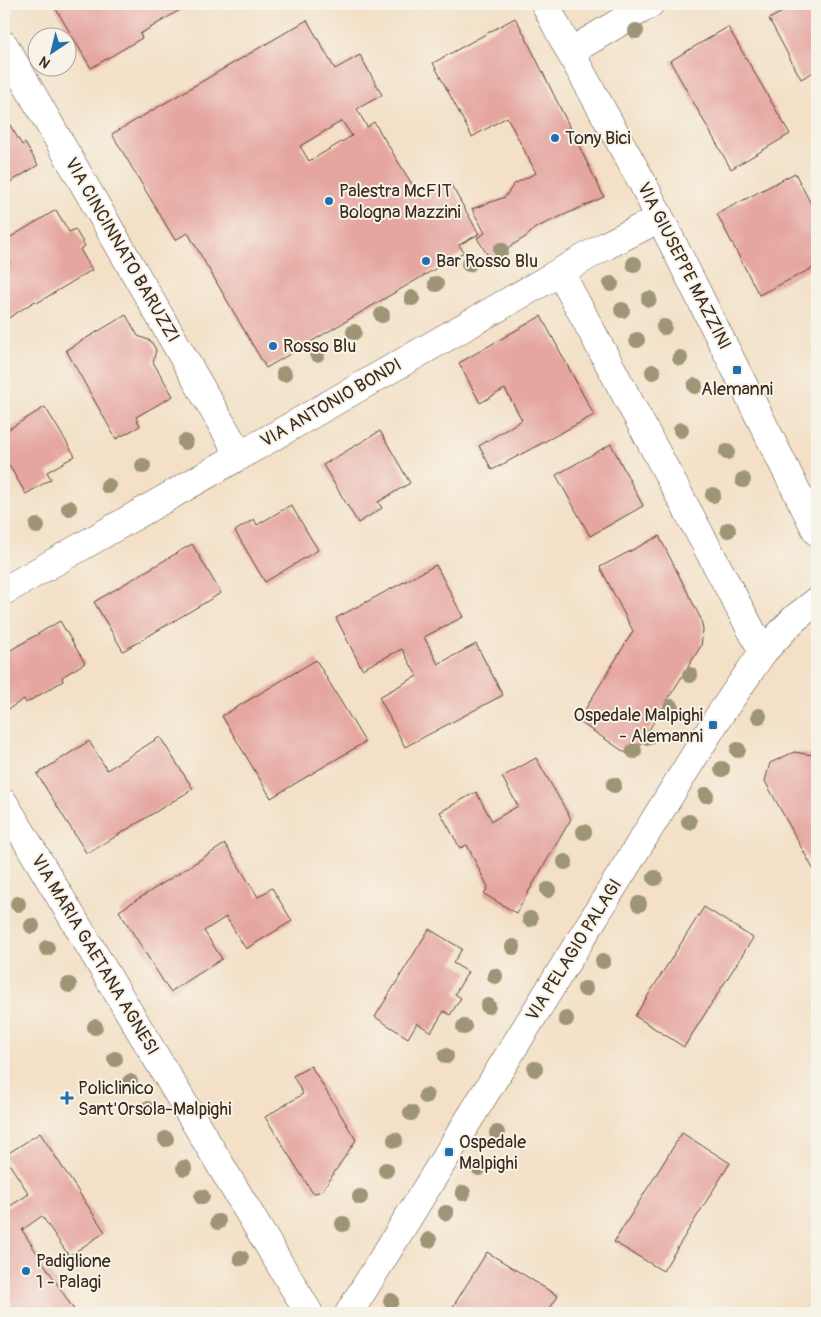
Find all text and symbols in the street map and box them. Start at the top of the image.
north arrow [28,28,78,78]
text: N [36,53,54,72]
place label: Tony Bici [565,127,631,150]
marker: Tony Bici [549,132,561,144]
street label: VIA CINCINNATO BARUZZI [60,153,184,347]
street label: VIA GIUSEPPE MAZZINI [632,178,736,354]
place label: Palestra McFIT Bologna Mazzini [339,180,461,224]
marker: Palestra McFIT Bologna Mazzini [323,195,335,207]
place label: Bar Rosso Blu [436,250,538,273]
marker: Bar Rosso Blu [420,255,432,267]
place label: Rosso Blu [283,335,356,358]
marker: Rosso Blu [267,340,279,352]
street label: VIA ANTONIO BONDI [256,353,406,453]
marker: Alemanni [731,364,743,376]
place label: Alemanni [701,378,773,401]
place label: Ospedale Malpighi - Alemanni [574,704,703,748]
marker: Ospedale Malpighi - Alemanni [707,719,719,731]
street label: VIA MARIA GAETANA AGNESI [26,851,164,1059]
street label: VIA PELAGIO PALAGI [521,875,627,1025]
place label: Policlinico Sant'Orsola-Malpighi [78,1077,231,1121]
marker: Policlinico Sant'Orsola-Malpighi [60,1091,74,1105]
place label: Ospedale Malpighi [459,1131,526,1175]
marker: Ospedale Malpighi [443,1146,455,1158]
place label: Padiglione 1 - Palagi [36,1250,111,1294]
marker: Padiglione 1 - Palagi [20,1265,32,1277]

